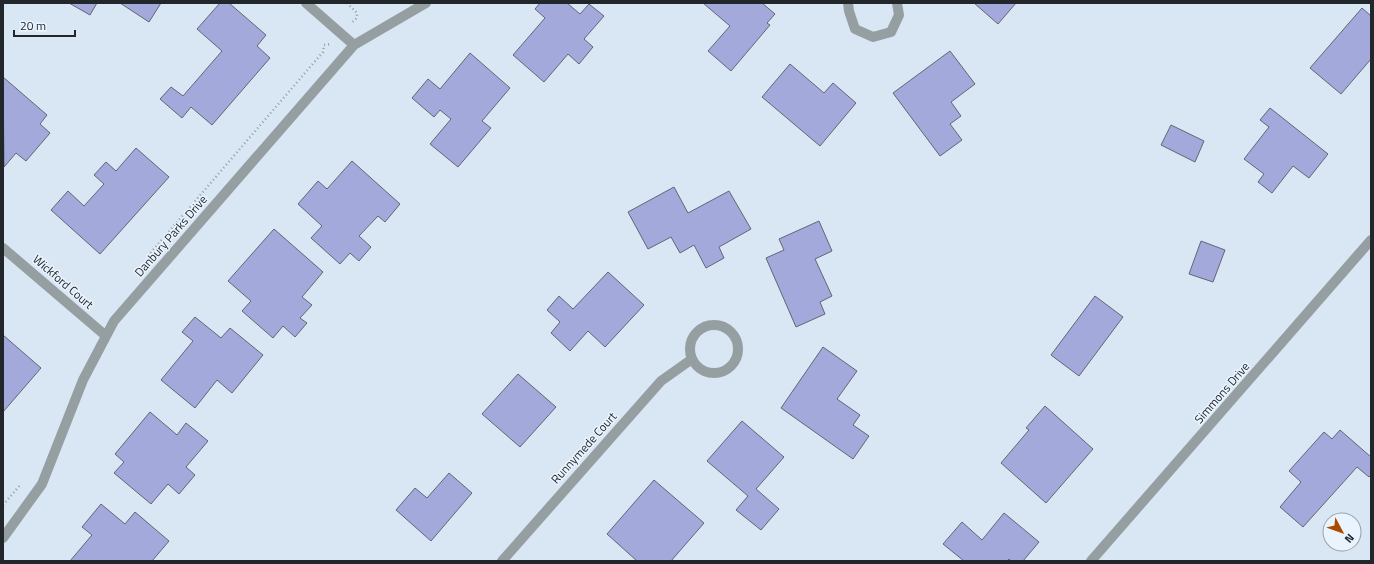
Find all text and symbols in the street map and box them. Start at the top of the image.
scale bar [14,12,75,38]
text: 20 m [20,16,46,35]
street label: Danbury Parks Drive [130,191,212,281]
street label: Wickford Court [29,250,98,314]
street label: Simmons Drive [1189,358,1254,428]
street label: Runnymede Court [546,407,622,488]
north arrow [1322,512,1362,552]
text: N [1341,530,1358,547]

